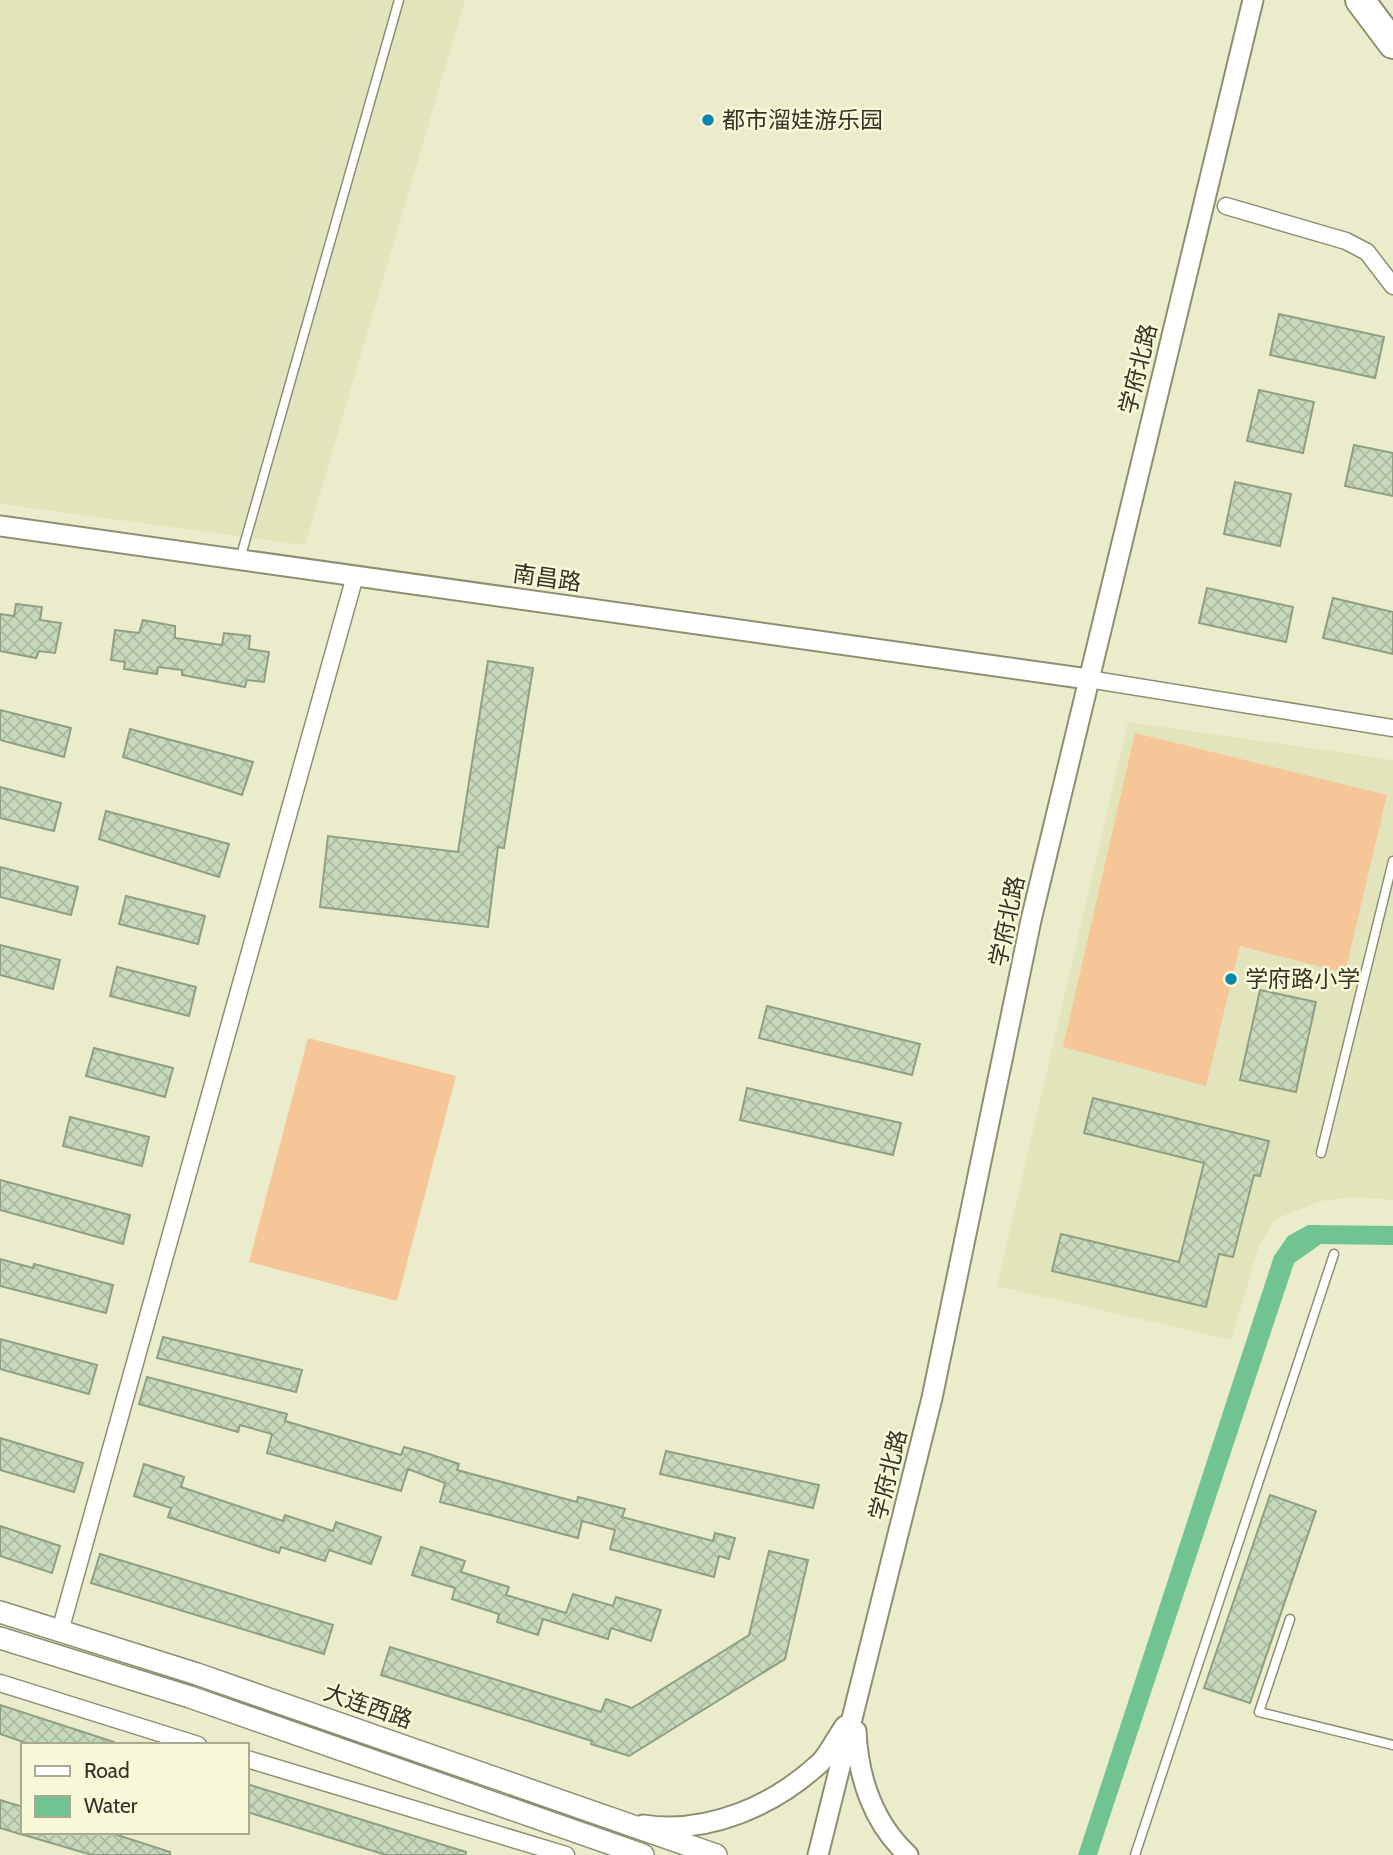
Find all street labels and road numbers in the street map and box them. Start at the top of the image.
street label: 学府北路 [1113,321,1163,417]
street label: 南昌路 [511,559,583,597]
street label: 学府北路 [984,873,1030,969]
street label: 学府北路 [863,1427,913,1523]
street label: 大连西路 [320,1678,416,1734]

